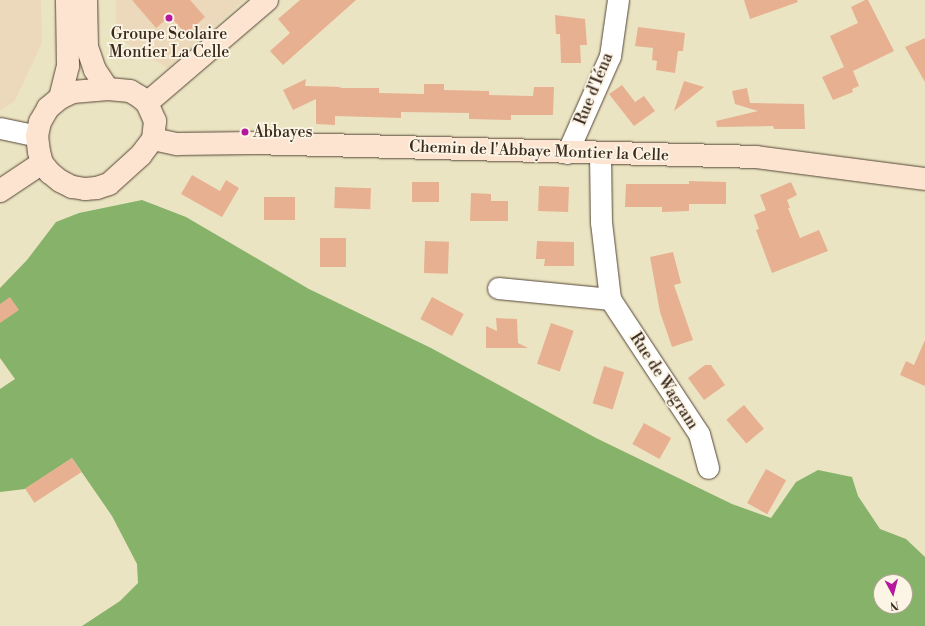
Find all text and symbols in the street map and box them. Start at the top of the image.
marker: Groupe Scolaire Montier La Celle [164,13,174,23]
place label: Groupe Scolaire Montier La Celle [109,24,229,62]
street label: Rue d'Iéna [571,50,617,128]
place label: Abbayes [253,122,313,142]
marker: Abbayes [240,127,250,137]
street label: Chemin de l'Abbaye Montier la Celle [409,137,669,165]
street label: Rue de Wagram [626,329,702,433]
north arrow [873,574,913,614]
text: N [889,597,900,612]

